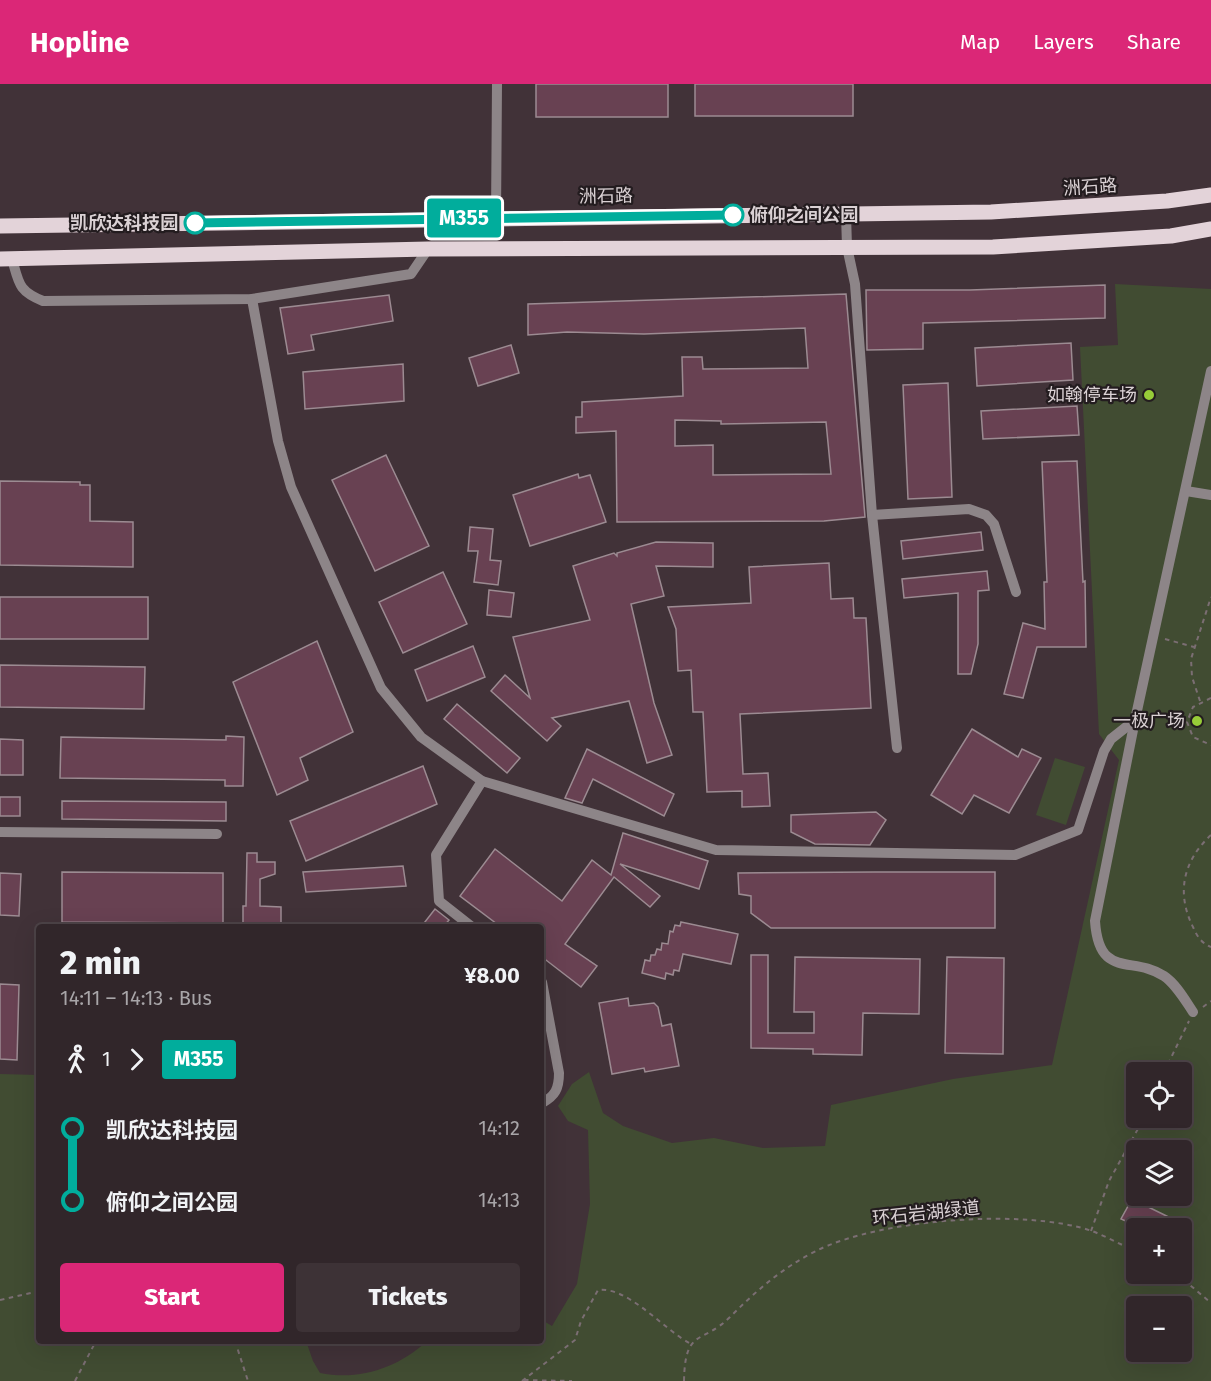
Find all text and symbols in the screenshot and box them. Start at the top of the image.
text: Hopline [30,26,130,59]
text: Map [960,29,1000,55]
text: Layers [1033,29,1094,55]
text: Share [1127,29,1181,55]
street label: 洲石路 [1062,174,1118,200]
street label: 洲石路 [579,185,633,207]
line badge: M355 [422,198,506,238]
marker: 俯仰之间公园 [722,204,744,226]
place label: 俯仰之间公园 [750,204,858,226]
text: M355 [439,205,489,231]
place label: 凯欣达科技园 [70,212,178,234]
marker: 凯欣达科技园 [184,212,206,234]
place label: 如翰停车场 [1047,384,1137,406]
marker: 如翰停车场 [1142,388,1156,402]
place label: 一极广场 [1113,710,1185,732]
marker: 一极广场 [1190,714,1204,728]
text: 2 min [60,943,141,983]
text: ¥8.00 [464,962,520,989]
text: 14:11 – 14:13 · Bus [60,986,212,1010]
icon: walk [60,1043,93,1076]
icon: forward [120,1043,153,1076]
text: M355 [174,1046,224,1072]
text: 1 [102,1047,111,1071]
map controls [1126,1062,1192,1362]
button: locate [1126,1062,1192,1128]
text: 14:12 [478,1116,520,1140]
text: 凯欣达科技园 [106,1117,238,1144]
button: layers [1126,1140,1192,1206]
text: 14:13 [478,1188,520,1212]
text: 俯仰之间公园 [106,1189,238,1216]
street label: 环石岩湖绿道 [871,1196,981,1230]
button: + [1126,1218,1192,1284]
button: Start [60,1263,284,1332]
button: Tickets [296,1263,520,1332]
button: − [1126,1296,1192,1362]

